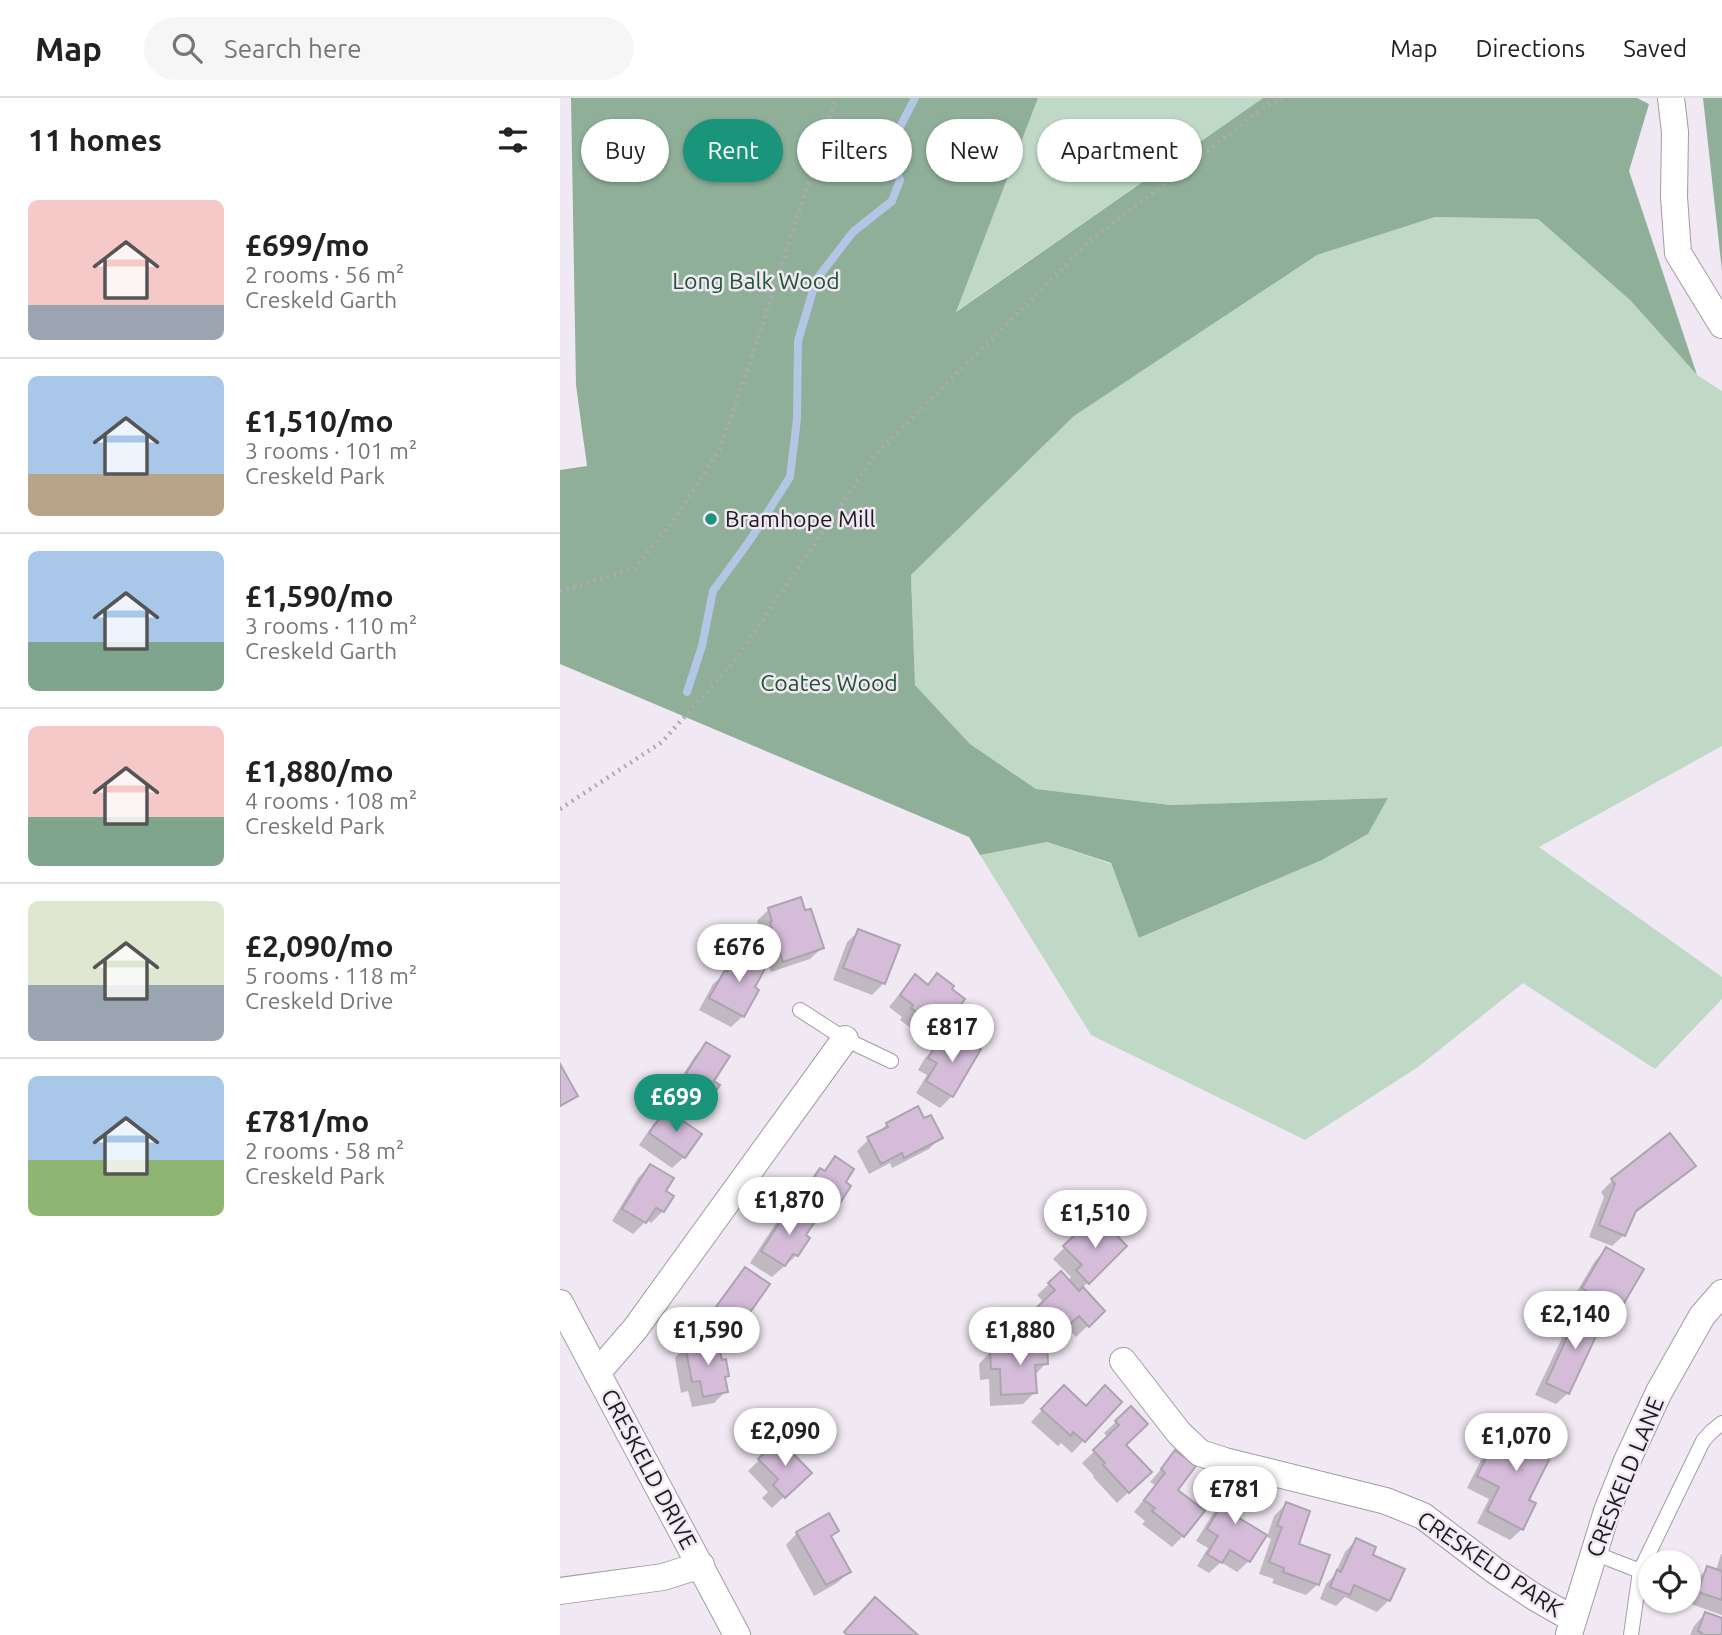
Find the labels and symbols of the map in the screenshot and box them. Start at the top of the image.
park label: Long Balk Wood [672,268,840,293]
place label: Bramhope Mill [725,506,876,531]
marker: Bramhope Mill [703,511,719,527]
park label: Coates Wood [760,670,898,695]
pin: £676 [698,924,780,984]
pin: £817 [911,1004,993,1064]
pin: £699 [635,1074,717,1134]
pin: £1,870 [732,1178,846,1237]
pin: £1,510 [1038,1190,1152,1250]
pin: £2,140 [1518,1292,1632,1351]
pin: £1,590 [651,1308,765,1367]
pin: £1,880 [963,1308,1077,1367]
street label: CRESKELD DRIVE [597,1385,702,1553]
street label: CRESKELD LANE [1581,1393,1668,1560]
pin: £2,090 [728,1408,842,1468]
pin: £1,070 [1459,1414,1573,1473]
pin: £781 [1194,1466,1276,1526]
street label: CRESKELD PARK [1413,1506,1568,1621]

